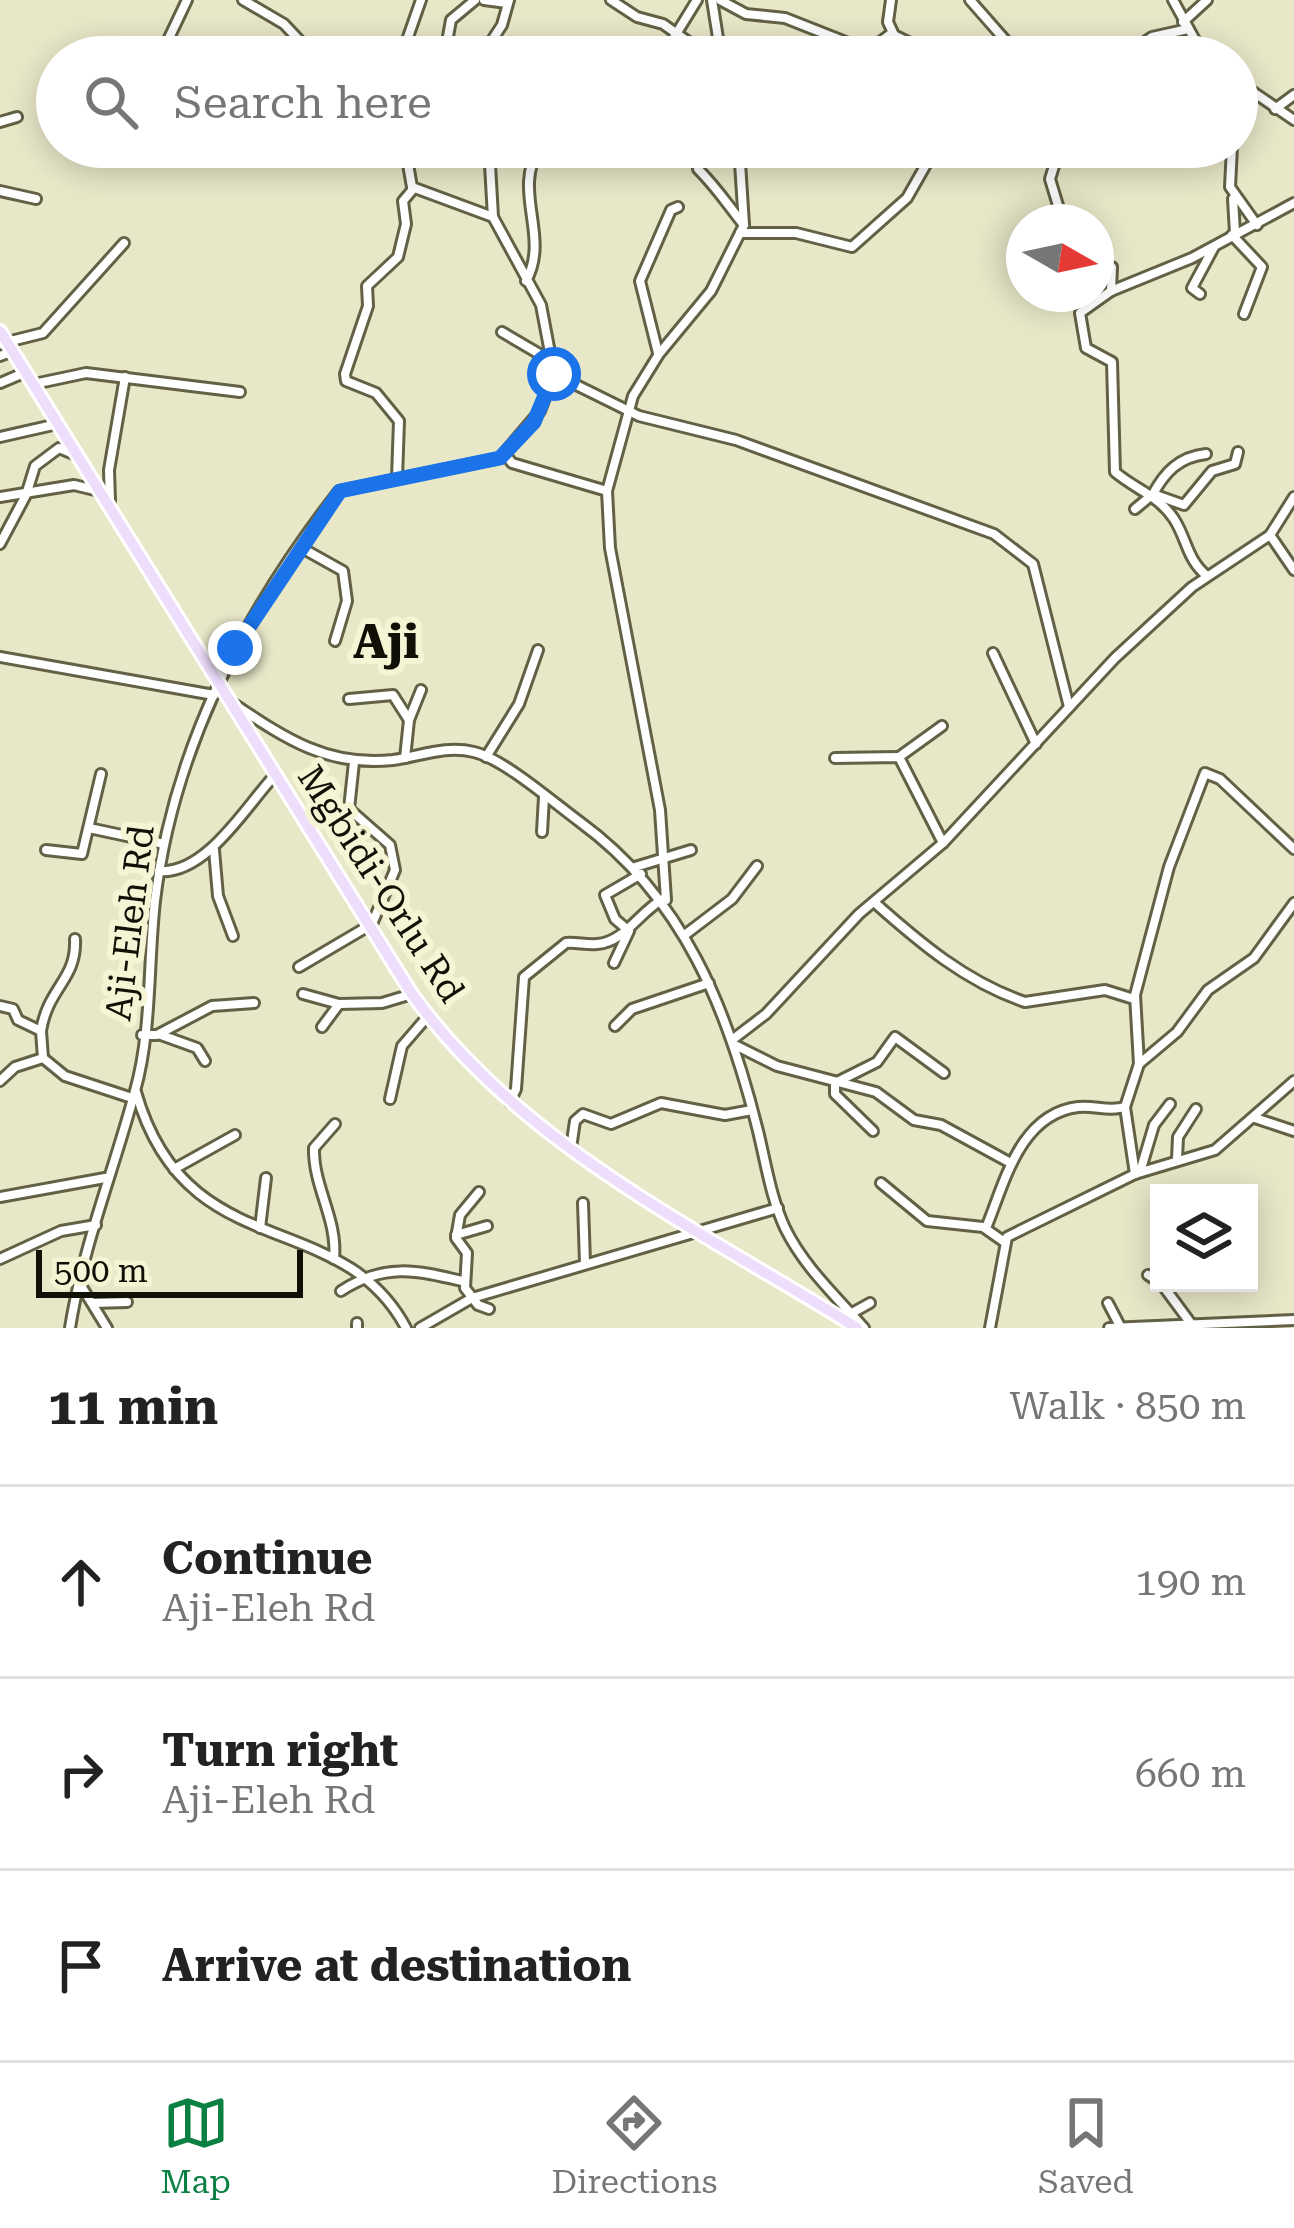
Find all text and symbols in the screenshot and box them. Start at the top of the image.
search box [36,36,1258,168]
icon: search [78,69,144,135]
text: Search here [174,76,432,129]
north arrow [1006,204,1114,312]
route start [527,347,581,401]
district label: Aji [353,614,419,670]
route end [208,621,262,675]
street label: Mgbidi-Orlu Rd [289,758,473,1010]
street label: Aji-Eleh Rd [97,823,163,1023]
map controls [1150,1184,1258,1292]
button: layers [1150,1184,1258,1292]
scale bar [36,1244,303,1297]
text: 500 m [54,1251,148,1290]
text: 11 min [48,1377,218,1436]
text: Walk · 850 m [1010,1383,1246,1429]
text: Continue [162,1532,373,1585]
icon: ahead [48,1549,114,1615]
text: 190 m [1135,1559,1246,1605]
text: Aji-Eleh Rd [162,1585,375,1631]
text: Turn right [162,1724,398,1777]
icon: right [48,1741,114,1807]
text: 660 m [1135,1751,1246,1797]
text: Aji-Eleh Rd [162,1777,375,1823]
icon: arrive [48,1933,114,1999]
text: Arrive at destination [162,1939,631,1992]
tab: Map [160,2090,231,2201]
tab: Directions [551,2090,717,2201]
tab: Saved [1038,2090,1134,2201]

